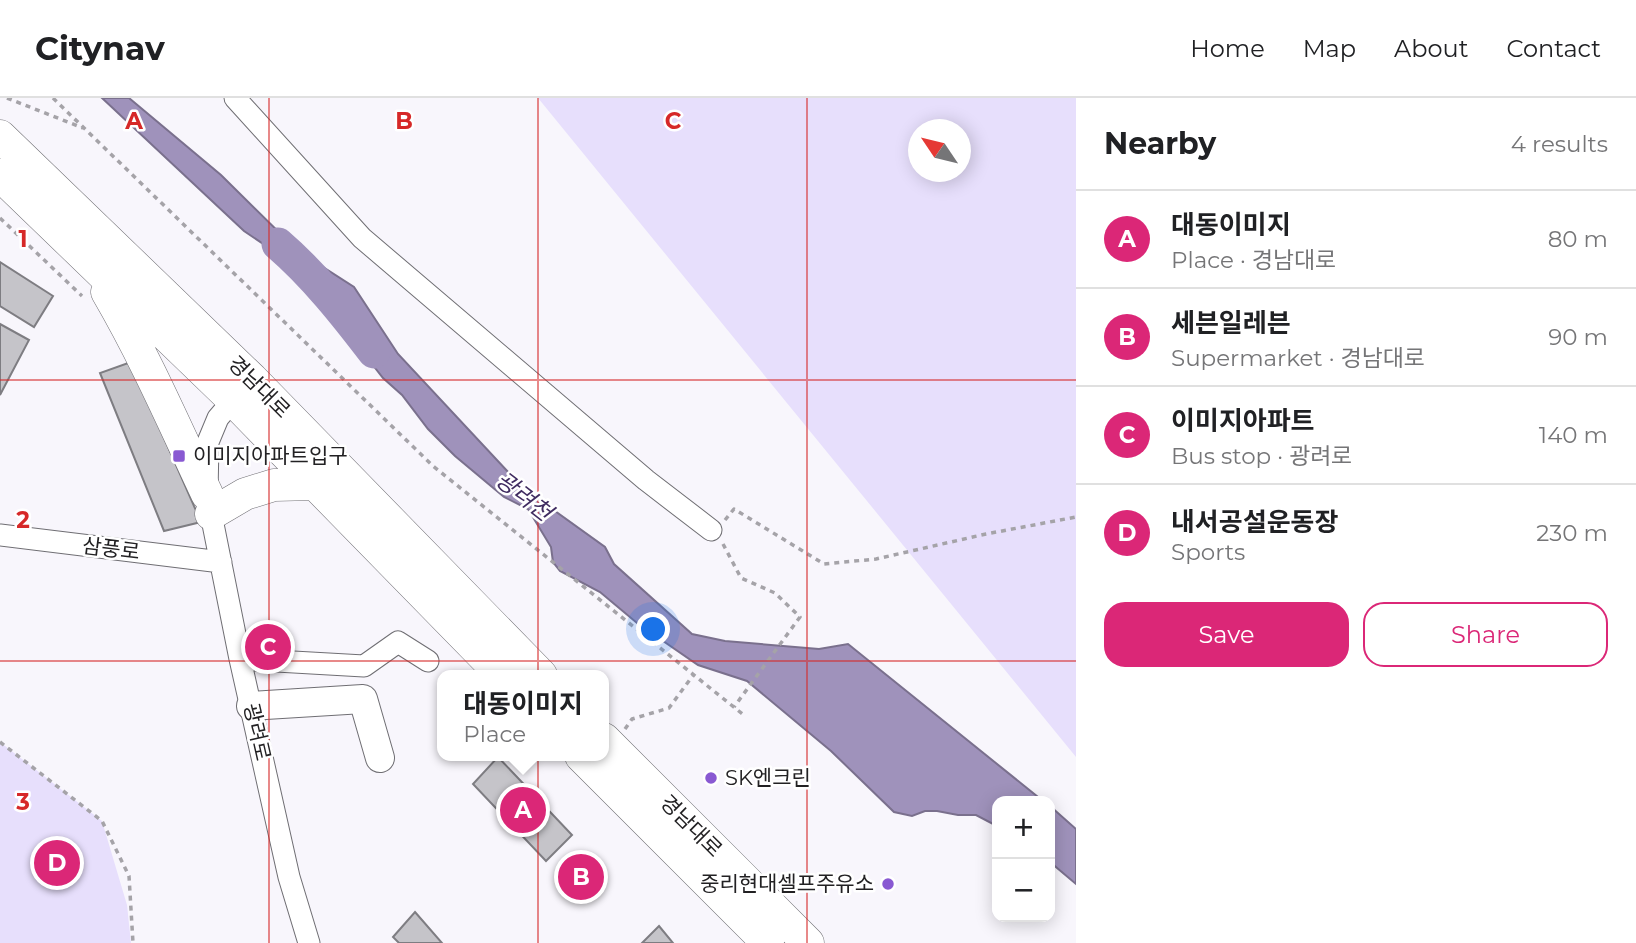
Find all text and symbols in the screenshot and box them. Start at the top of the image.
text: Citynav [35,28,165,68]
text: Home [1190,34,1265,63]
text: Map [1303,34,1356,63]
text: About [1394,34,1468,63]
text: Contact [1506,34,1601,63]
text: A [124,107,143,135]
text: B [395,107,413,135]
text: C [665,107,682,135]
north arrow [908,119,971,182]
text: Nearby [1104,125,1216,162]
text: 4 results [1511,130,1608,158]
text: 대동이미지 [1171,209,1291,241]
text: 1 [18,225,28,253]
text: A [1118,225,1136,253]
text: 80 m [1548,225,1608,253]
text: Place · 경남대로 [1171,246,1336,274]
text: 세븐일레븐 [1171,307,1291,339]
text: B [1118,323,1136,351]
text: 90 m [1548,323,1608,351]
text: Supermarket · 경남대로 [1171,344,1425,372]
street label: 경남대로 [223,350,296,423]
text: 이미지아파트 [1171,405,1315,437]
text: C [1119,421,1135,449]
text: 140 m [1539,421,1608,449]
text: Bus stop · 광려로 [1171,442,1353,470]
place label: 이미지아파트입구 [193,443,348,468]
marker: 이미지아파트입구 [171,448,187,464]
water label: 광려천 [490,465,560,528]
text: 2 [16,506,30,534]
text: 내서공설운동장 [1171,506,1338,538]
text: D [1118,519,1137,547]
text: 230 m [1536,519,1608,547]
street label: 삼풍로 [81,533,141,564]
text: Sports [1171,538,1245,566]
button: Save [1104,602,1349,667]
button: Share [1363,602,1608,667]
your location [636,612,670,646]
pin: C [245,621,291,673]
popup [437,670,609,761]
text: 대동이미지 [463,688,583,720]
street label: 광려로 [239,701,276,763]
text: Place [463,720,526,748]
place label: SK엔크린 [725,765,811,790]
marker: SK엔크린 [703,770,719,786]
pin: A [500,784,546,836]
text: 3 [15,788,30,816]
street label: 경남대로 [655,789,728,862]
map controls [992,796,1055,922]
button: + [992,796,1055,859]
pin: D [34,837,80,889]
pin: B [558,851,604,903]
button: − [992,859,1055,922]
place label: 중리현대셀프주유소 [700,871,874,896]
marker: 중리현대셀프주유소 [880,876,896,892]

